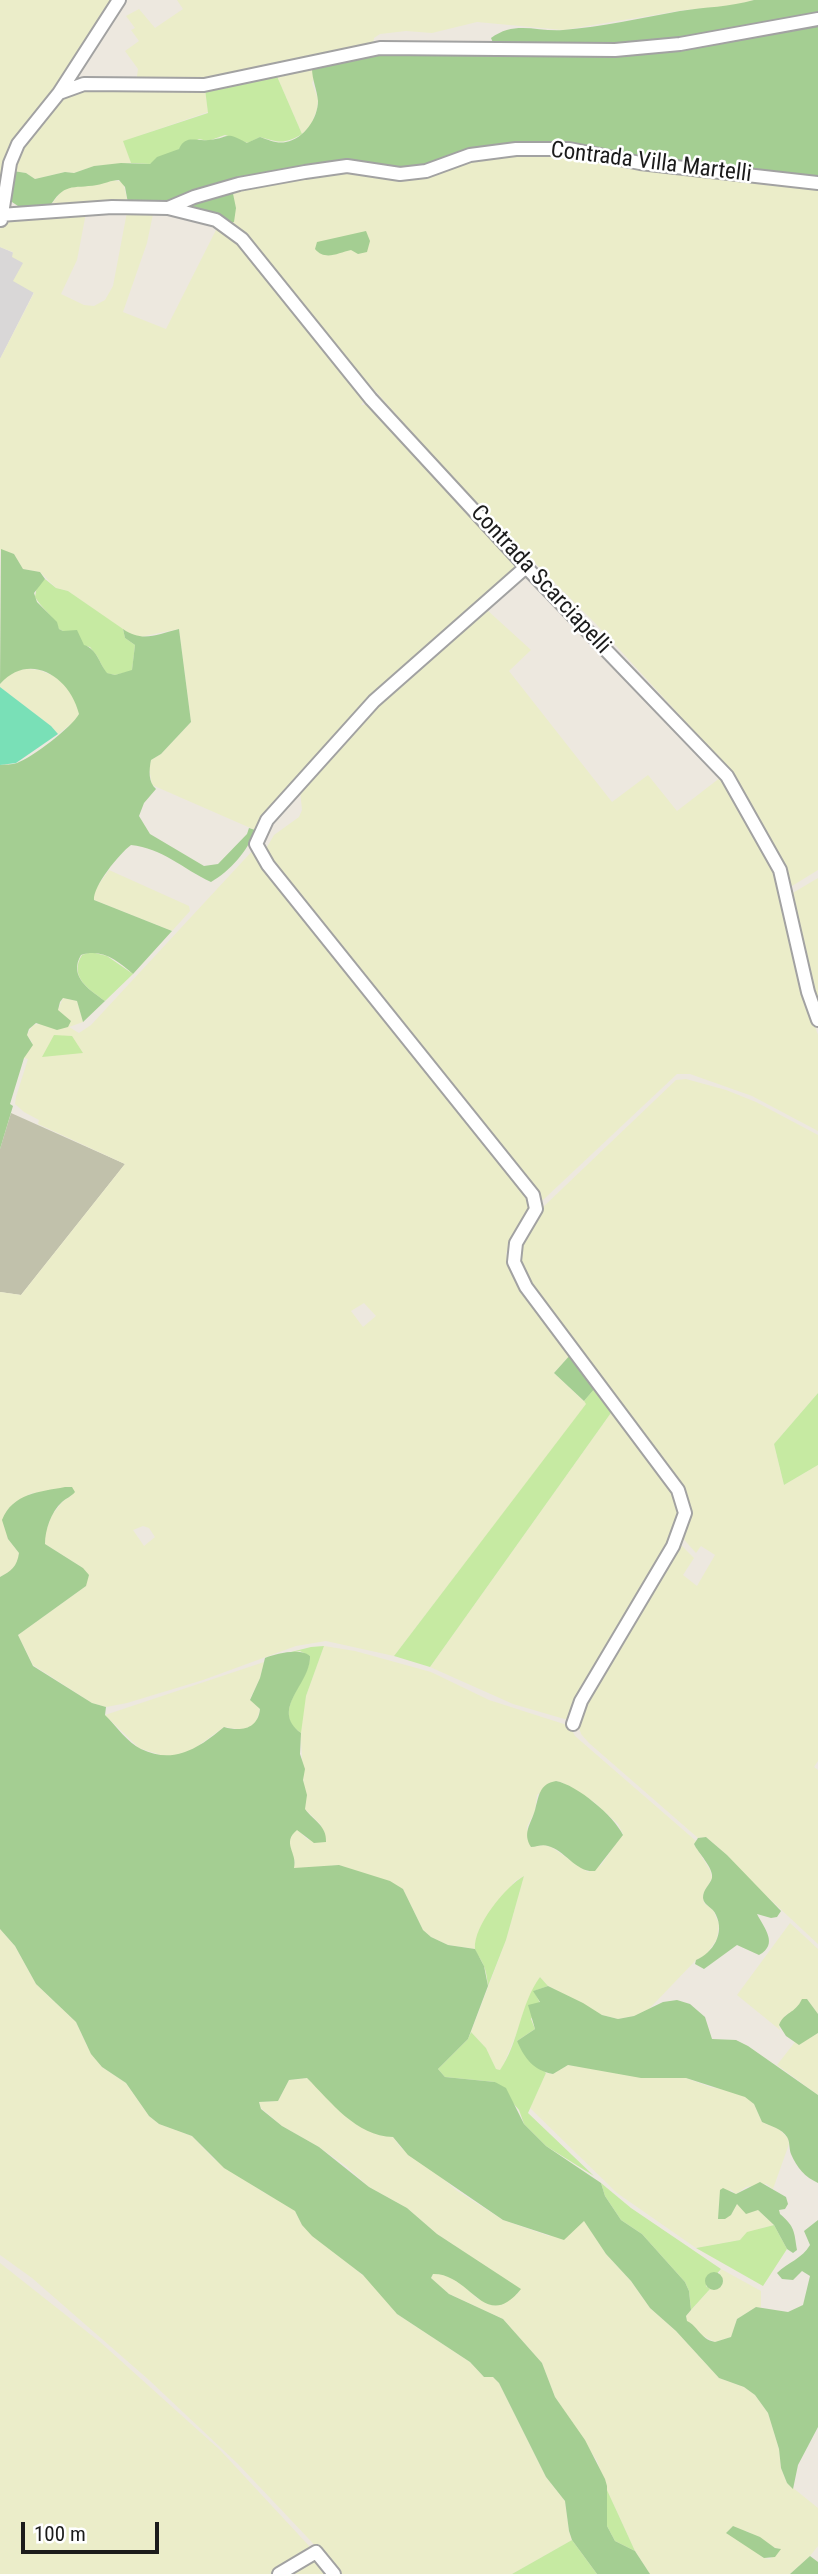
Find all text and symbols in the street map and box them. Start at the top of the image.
street label: Contrada Villa Martelli [549,137,753,189]
street label: Contrada Scarciapelli [464,500,616,660]
scale bar [24,2508,163,2552]
text: 100 m [34,2522,86,2546]

